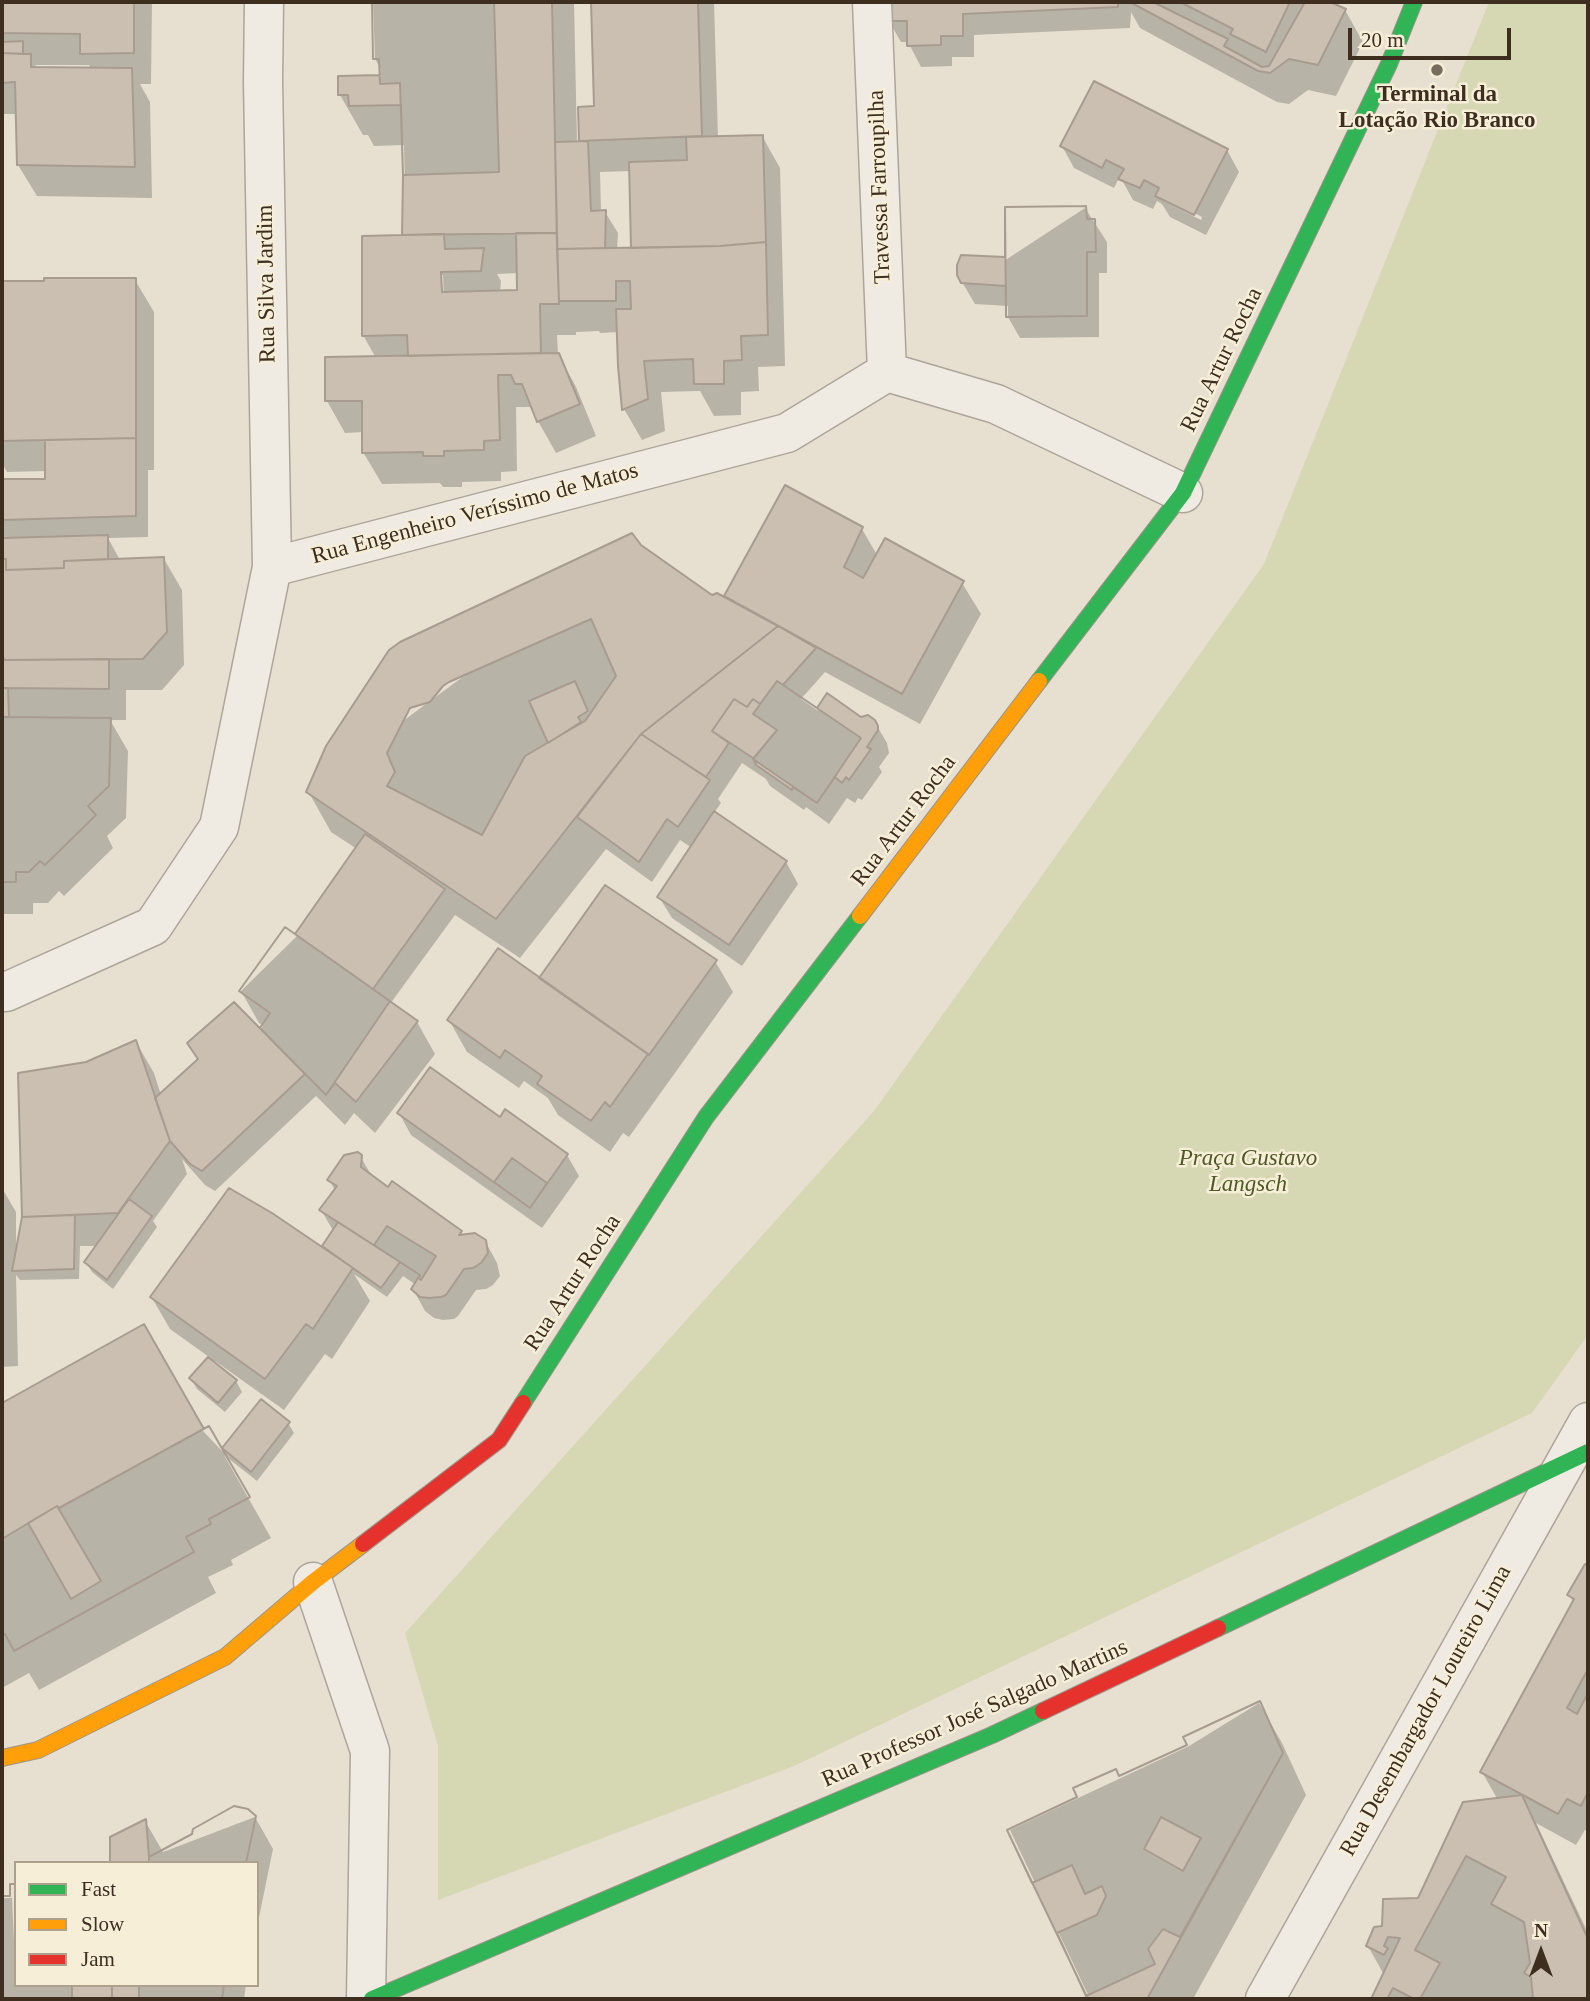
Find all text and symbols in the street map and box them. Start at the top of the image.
scale bar [1352,14,1515,58]
text: 20 m [1361,28,1404,52]
marker: Terminal da Lotação Rio Branco [1429,62,1445,78]
place label: Terminal da Lotação Rio Branco [1339,81,1535,135]
street label: Travessa Farroupilha [863,90,897,284]
street label: Rua Silva Jardim [252,205,282,363]
street label: Rua Artur Rocha [1175,283,1269,437]
street label: Rua Engenheiro Veríssimo de Matos [309,457,641,571]
street label: Rua Artur Rocha [846,750,962,892]
park label: Praça Gustavo Langsch [1179,1145,1317,1199]
street label: Rua Artur Rocha [519,1210,627,1356]
street label: Rua Desembargador Loureiro Lima [1334,1561,1518,1861]
street label: Rua Professor José Salgado Martins [818,1634,1132,1794]
legend [14,1861,259,1987]
text: Fast [81,1877,116,1901]
text: Slow [81,1912,124,1936]
north arrow [1506,1917,1576,1987]
text: N [1534,1920,1548,1941]
text: Jam [81,1947,115,1971]

